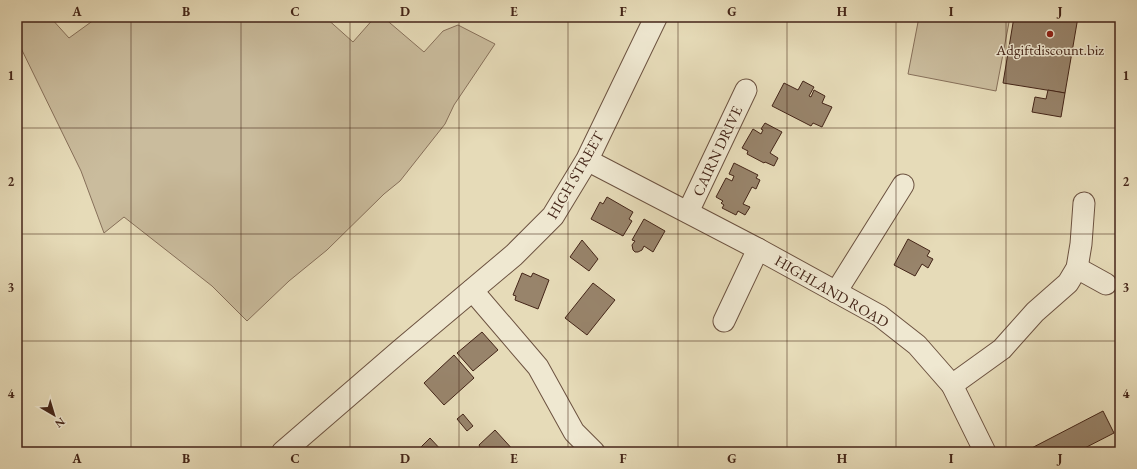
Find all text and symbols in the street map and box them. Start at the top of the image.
text: A [71,3,82,20]
text: B [182,3,190,20]
text: C [290,3,300,20]
text: D [400,3,410,20]
text: E [510,3,518,20]
text: F [619,3,627,20]
text: G [727,3,737,20]
text: H [837,3,848,20]
text: I [949,3,954,20]
text: J [1056,3,1063,20]
marker: Adgiftdiscount.biz [1045,29,1055,39]
place label: Adgiftdiscount.biz [995,40,1104,59]
text: 1 [8,67,15,84]
text: 1 [1123,67,1130,84]
street label: CAIRN DRIVE [688,102,746,199]
street label: HIGH STREET [542,127,608,222]
text: 2 [8,173,15,190]
text: 2 [1123,173,1130,190]
street label: HIGHLAND ROAD [771,251,893,331]
text: 3 [8,279,15,296]
text: 3 [1123,279,1130,296]
text: 4 [8,385,15,402]
text: 4 [1123,385,1130,402]
north arrow [34,395,74,435]
text: N [52,415,68,431]
text: A [71,450,82,467]
text: B [182,450,190,467]
text: C [290,450,300,467]
text: D [400,450,410,467]
text: E [510,450,518,467]
text: F [619,450,627,467]
text: G [727,450,737,467]
text: H [837,450,848,467]
text: I [949,450,954,467]
text: J [1056,450,1063,467]

